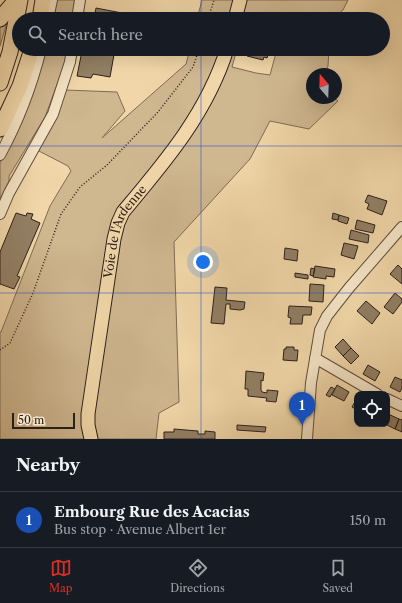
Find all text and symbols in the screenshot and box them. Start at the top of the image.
search box [12,12,390,56]
icon: search [26,23,48,45]
text: Search here [58,25,143,44]
north arrow [306,68,342,104]
street label: Voie de l'Ardenne [100,182,150,280]
your location [193,252,213,272]
map controls [354,391,390,427]
button: locate [354,391,390,427]
pin: 1 [289,392,315,425]
scale bar [12,411,75,430]
text: 50 m [18,413,44,427]
text: Nearby [16,455,80,475]
text: Embourg Rue des Acacias [54,502,250,521]
text: 1 [26,512,32,528]
text: 150 m [350,512,386,528]
text: Bus stop · Avenue Albert 1er [54,521,226,537]
tab: Map [49,557,73,595]
tab: Directions [170,557,225,595]
tab: Saved [323,557,353,595]

